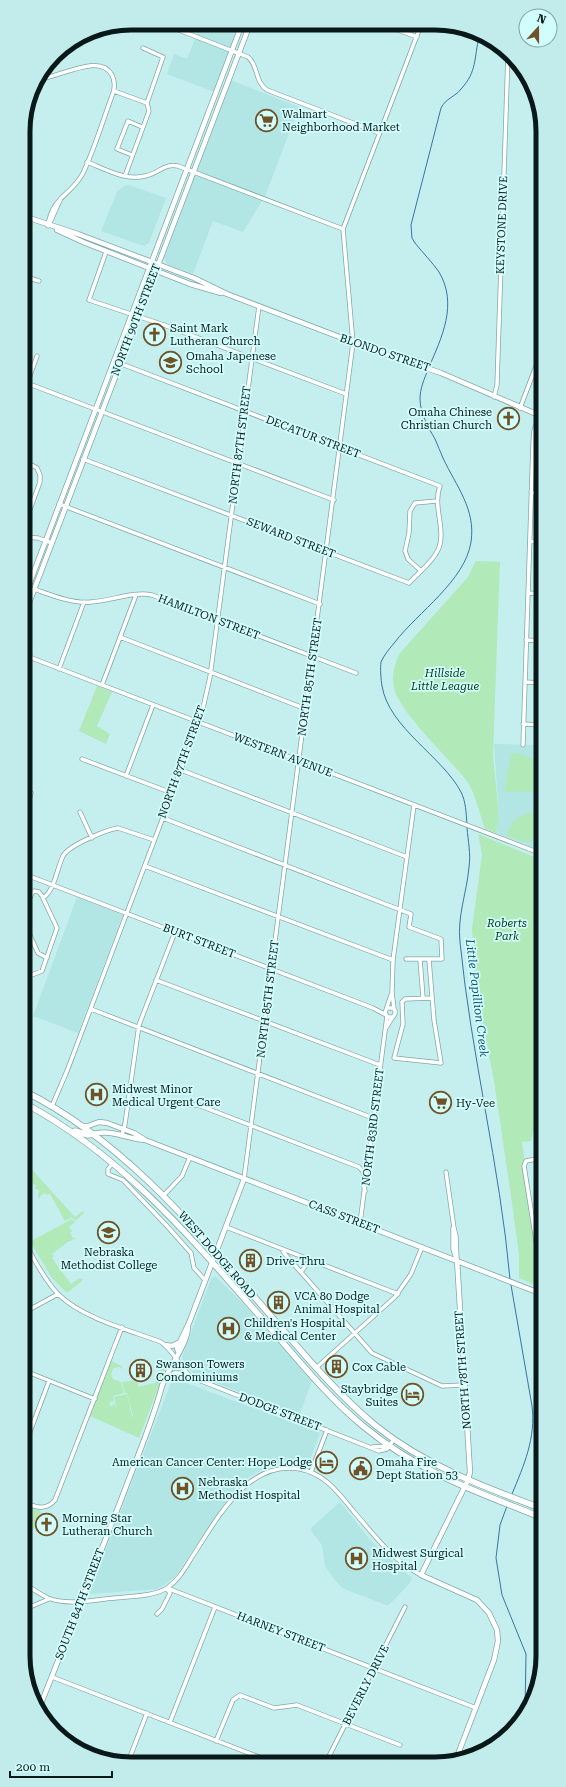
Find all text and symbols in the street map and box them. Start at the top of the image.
north arrow [518,8,558,48]
text: N [535,12,548,27]
supermarket icon: Walmart Neighborhood Market [254,107,280,133]
place label: Walmart Neighborhood Market [282,108,400,134]
street label: KEYSTONE DRIVE [494,176,510,274]
street label: NORTH 90TH STREET [109,262,163,378]
church icon: Saint Mark Lutheran Church [141,321,167,347]
place label: Saint Mark Lutheran Church [170,322,261,348]
street label: BLONDO STREET [338,331,432,375]
school or university icon: Omaha Japenese School [158,349,184,375]
place label: Omaha Japenese School [186,350,276,376]
street label: NORTH 87TH STREET [226,385,254,505]
church icon: Omaha Chinese Christian Church [495,405,521,431]
place label: Omaha Chinese Christian Church [401,406,492,432]
street label: DECATUR STREET [264,413,362,461]
street label: SEWARD STREET [245,515,337,561]
street label: HAMILTON STREET [156,592,262,642]
street label: NORTH 85TH STREET [295,617,325,737]
park label: Hillside Little League [410,667,479,693]
street label: NORTH 87TH STREET [156,704,208,820]
street label: WESTERN AVENUE [232,730,334,780]
park label: Roberts Park [486,917,527,943]
street label: BURT STREET [161,921,237,961]
water label: Little Papillion Creek [463,937,491,1058]
street label: NORTH 85TH STREET [254,939,282,1059]
street label: NORTH 83RD STREET [359,1067,387,1187]
hospital icon: Midwest Minor Medical Urgent Care [83,1082,109,1108]
place label: Midwest Minor Medical Urgent Care [112,1083,221,1109]
supermarket icon: Hy-Vee [427,1090,453,1116]
place label: Hy-Vee [456,1097,495,1110]
street label: CASS STREET [307,1197,381,1237]
street label: WEST DODGE ROAD [176,1209,258,1301]
school or university icon: Nebraska Methodist College [96,1219,122,1245]
place label: Nebraska Methodist College [61,1246,157,1272]
building icon: Drive-Thru [237,1248,263,1274]
place label: Drive-Thru [266,1255,325,1268]
building icon: VCA 80 Dodge Animal Hospital [265,1289,291,1315]
place label: VCA 80 Dodge Animal Hospital [294,1290,380,1316]
street label: NORTH 78TH STREET [452,1310,474,1430]
hospital icon: Children's Hospital & Medical Center [216,1316,242,1342]
place label: Children's Hospital & Medical Center [244,1317,346,1343]
building icon: Cox Cable [323,1354,349,1380]
building icon: Swanson Towers Condominiums [127,1357,153,1383]
place label: Swanson Towers Condominiums [156,1358,244,1384]
place label: Cox Cable [352,1361,406,1374]
hotel icon: Staybridge Suites [400,1382,426,1408]
place label: Staybridge Suites [341,1383,398,1409]
street label: DODGE STREET [237,1390,323,1434]
hotel icon: American Cancer Center: Hope Lodge [314,1449,340,1475]
public building icon: Omaha Fire Dept Station 53 [348,1455,374,1481]
place label: American Cancer Center: Hope Lodge [112,1456,312,1469]
place label: Omaha Fire Dept Station 53 [376,1456,458,1482]
hospital icon: Nebraska Methodist Hospital [170,1475,196,1501]
place label: Nebraska Methodist Hospital [198,1476,301,1502]
church icon: Morning Star Lutheran Church [34,1511,60,1537]
place label: Morning Star Lutheran Church [62,1512,153,1538]
street label: SOUTH 84TH STREET [53,1546,107,1662]
hospital icon: Midwest Surgical Hospital [344,1546,370,1572]
place label: Midwest Surgical Hospital [372,1547,464,1573]
street label: HARNEY STREET [235,1609,327,1655]
street label: BEVERLY DRIVE [340,1643,392,1727]
scale bar [10,1753,112,1779]
text: 200 m [16,1760,50,1774]

